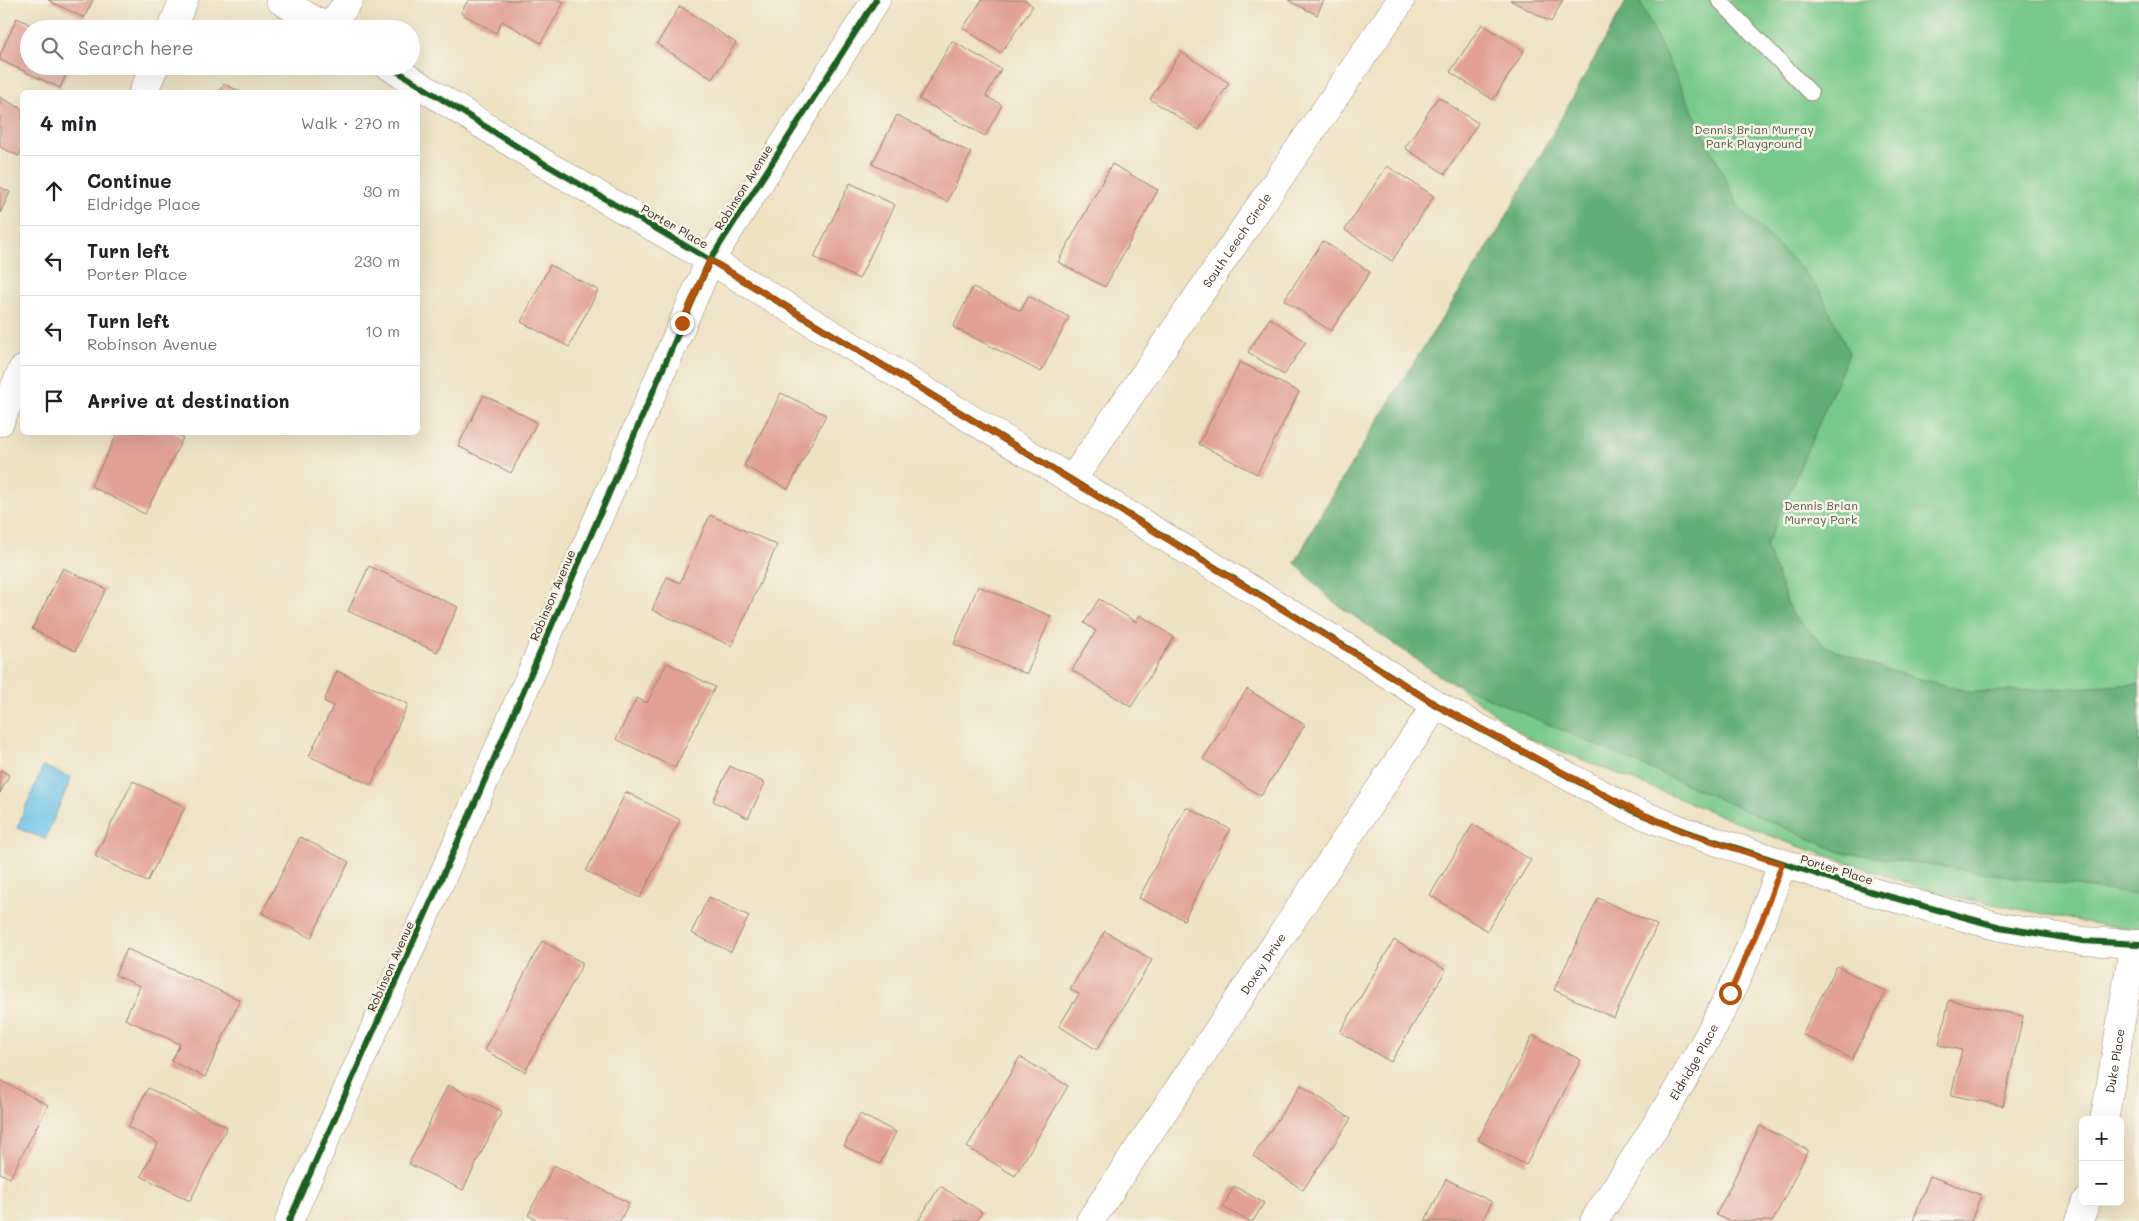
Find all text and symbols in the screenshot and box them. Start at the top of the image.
search box [20,20,420,75]
icon: search [38,34,66,62]
text: Search here [78,35,194,60]
text: 4 min [40,109,97,136]
text: Walk · 270 m [301,112,400,133]
park label: Dennis Brian Murray Park Playground [1694,121,1814,151]
street label: Robinson Avenue [710,141,776,233]
text: Continue [87,168,172,193]
icon: ahead [40,177,68,205]
text: 30 m [363,180,400,201]
street label: South Leech Circle [1199,190,1275,290]
text: Eldridge Place [87,193,201,214]
street label: Porter Place [638,200,712,252]
text: Turn left [87,238,170,263]
icon: left [40,247,68,275]
text: 230 m [354,250,400,271]
text: Porter Place [87,263,187,284]
text: Turn left [87,308,170,333]
route end [671,312,694,335]
icon: left [40,317,68,345]
text: 10 m [365,320,400,341]
text: Robinson Avenue [87,333,217,354]
icon: arrive [40,387,68,415]
text: Arrive at destination [87,388,290,413]
park label: Dennis Brian Murray Park [1784,497,1858,527]
street label: Robinson Avenue [526,547,578,643]
street label: Porter Place [1799,850,1875,888]
street label: Robinson Avenue [363,918,417,1014]
street label: Doxey Drive [1236,930,1289,997]
route start [1719,982,1742,1005]
street label: Eldridge Place [1665,1021,1721,1103]
street label: Duke Place [2101,1028,2128,1094]
map controls [2079,1116,2124,1206]
button: + [2079,1116,2124,1161]
button: − [2079,1161,2124,1206]

